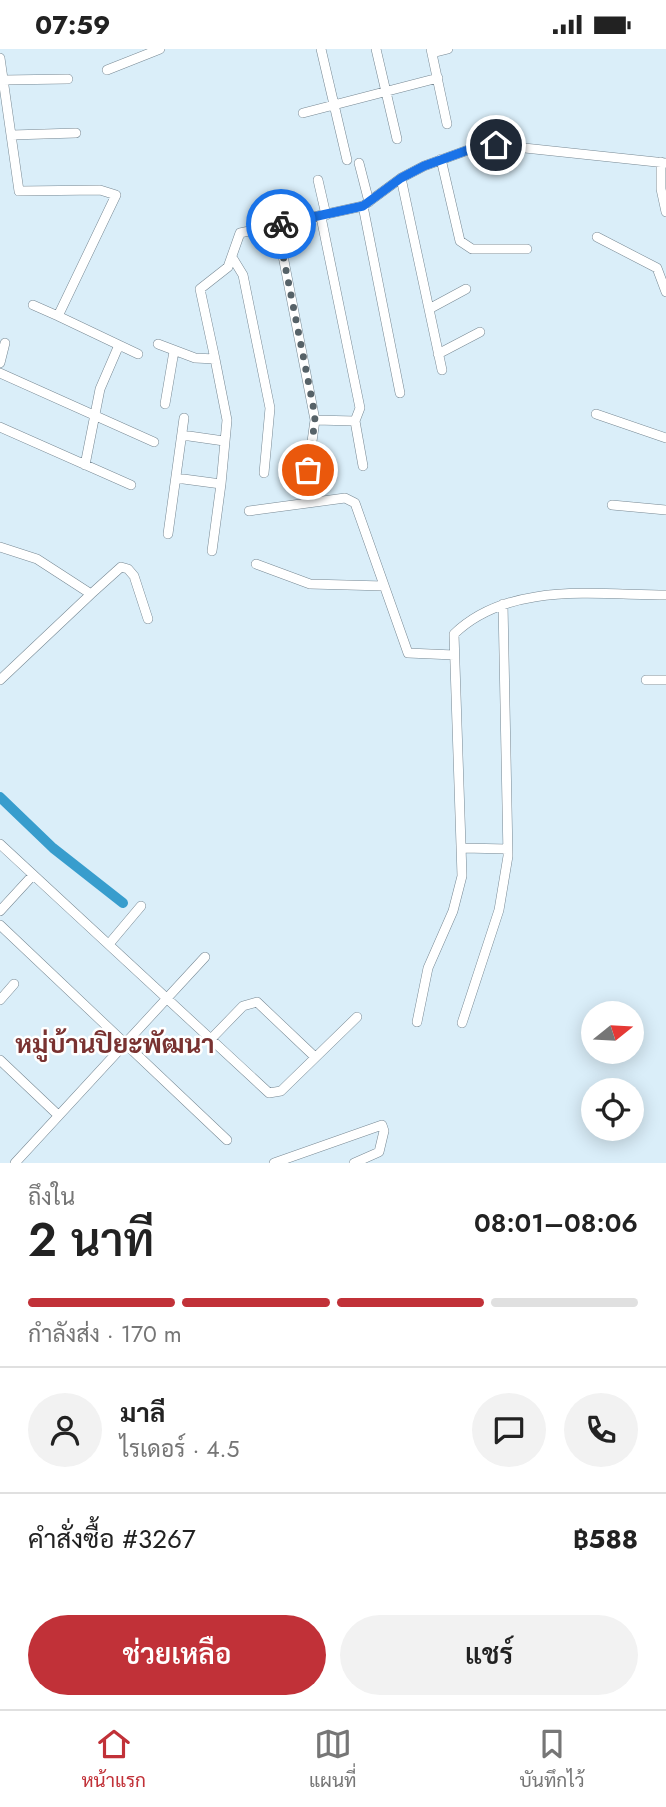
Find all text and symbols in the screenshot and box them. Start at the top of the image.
text: 07:59 [35,6,110,44]
pin [466,115,526,175]
icon: home [477,126,515,164]
courier [246,189,316,259]
icon: bike [262,205,300,243]
pin [278,440,338,500]
icon: bag [289,451,327,489]
north arrow [581,1001,644,1064]
map controls [581,1001,644,1141]
district label: หมู่บ้านปิยะพัฒนา [15,1025,215,1063]
button: locate [581,1078,644,1141]
text: ถึงใน [28,1180,75,1214]
text: 08:01–08:06 [474,1204,638,1242]
text: 2 นาที [28,1207,154,1273]
text: กำลังส่ง · 170 m [28,1317,182,1351]
button: person [28,1393,102,1467]
button: chat [472,1393,546,1467]
button: phone [564,1393,638,1467]
text: มาลี [120,1394,165,1432]
text: ไรเดอร์ · 4.5 [120,1432,239,1466]
text: คำสั่งซื้อ #3267 [28,1520,196,1558]
text: ฿588 [573,1520,638,1558]
button: ช่วยเหลือ [28,1615,326,1695]
button: แชร์ [340,1615,638,1695]
tab: หน้าแรก [82,1725,146,1794]
tab: แผนที่ [309,1725,357,1794]
tab: บันทึกไว้ [520,1725,584,1794]

